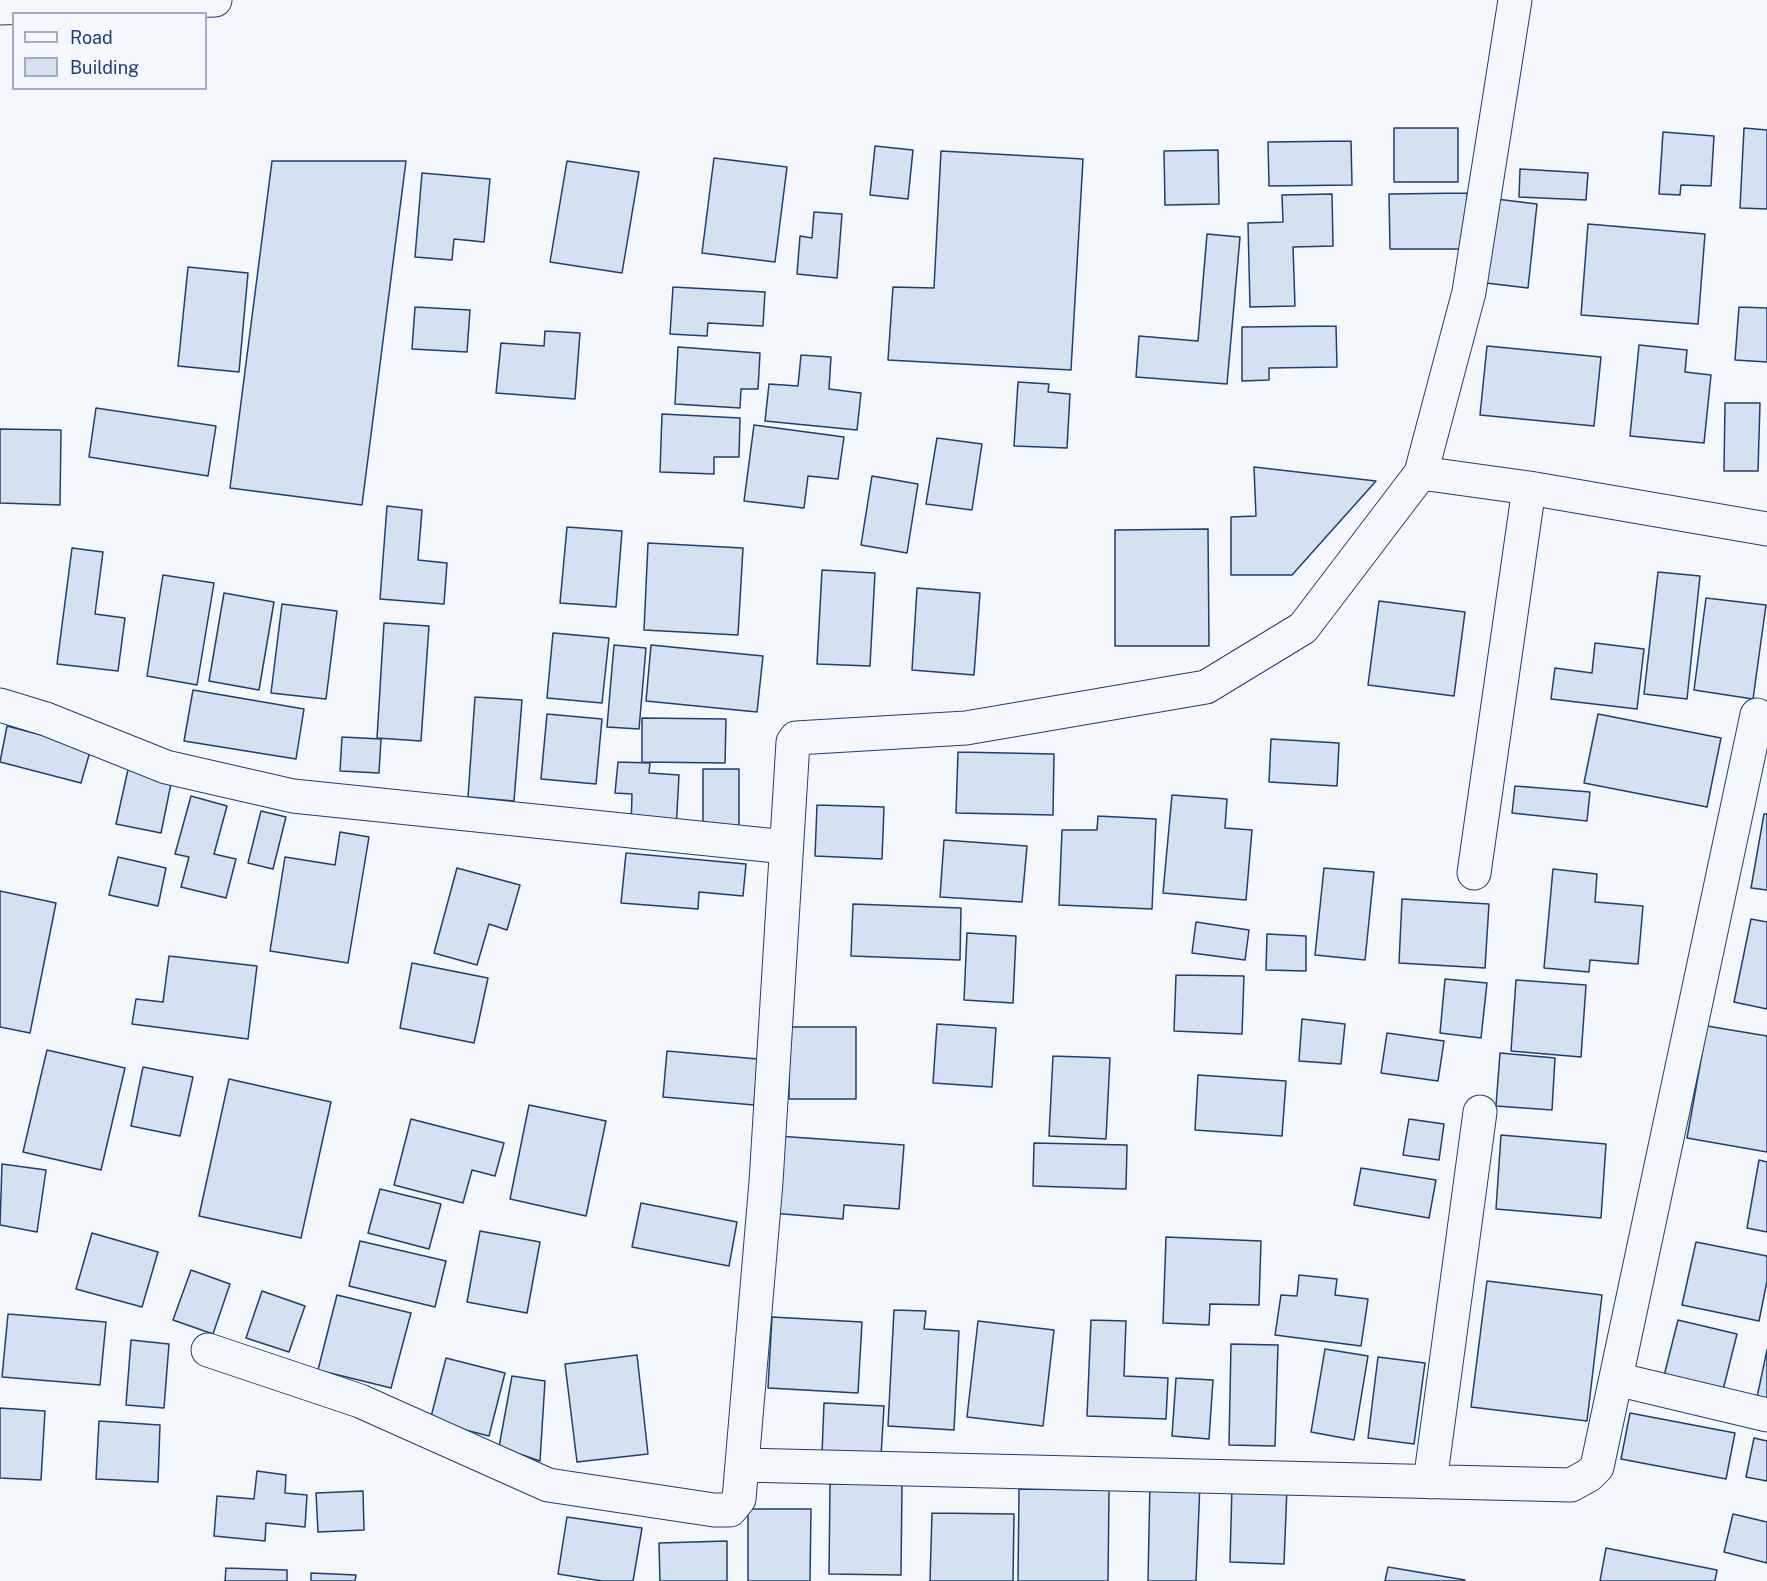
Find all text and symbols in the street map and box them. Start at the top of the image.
legend [12,12,207,90]
text: Road [70,27,113,48]
text: Building [70,57,139,78]

